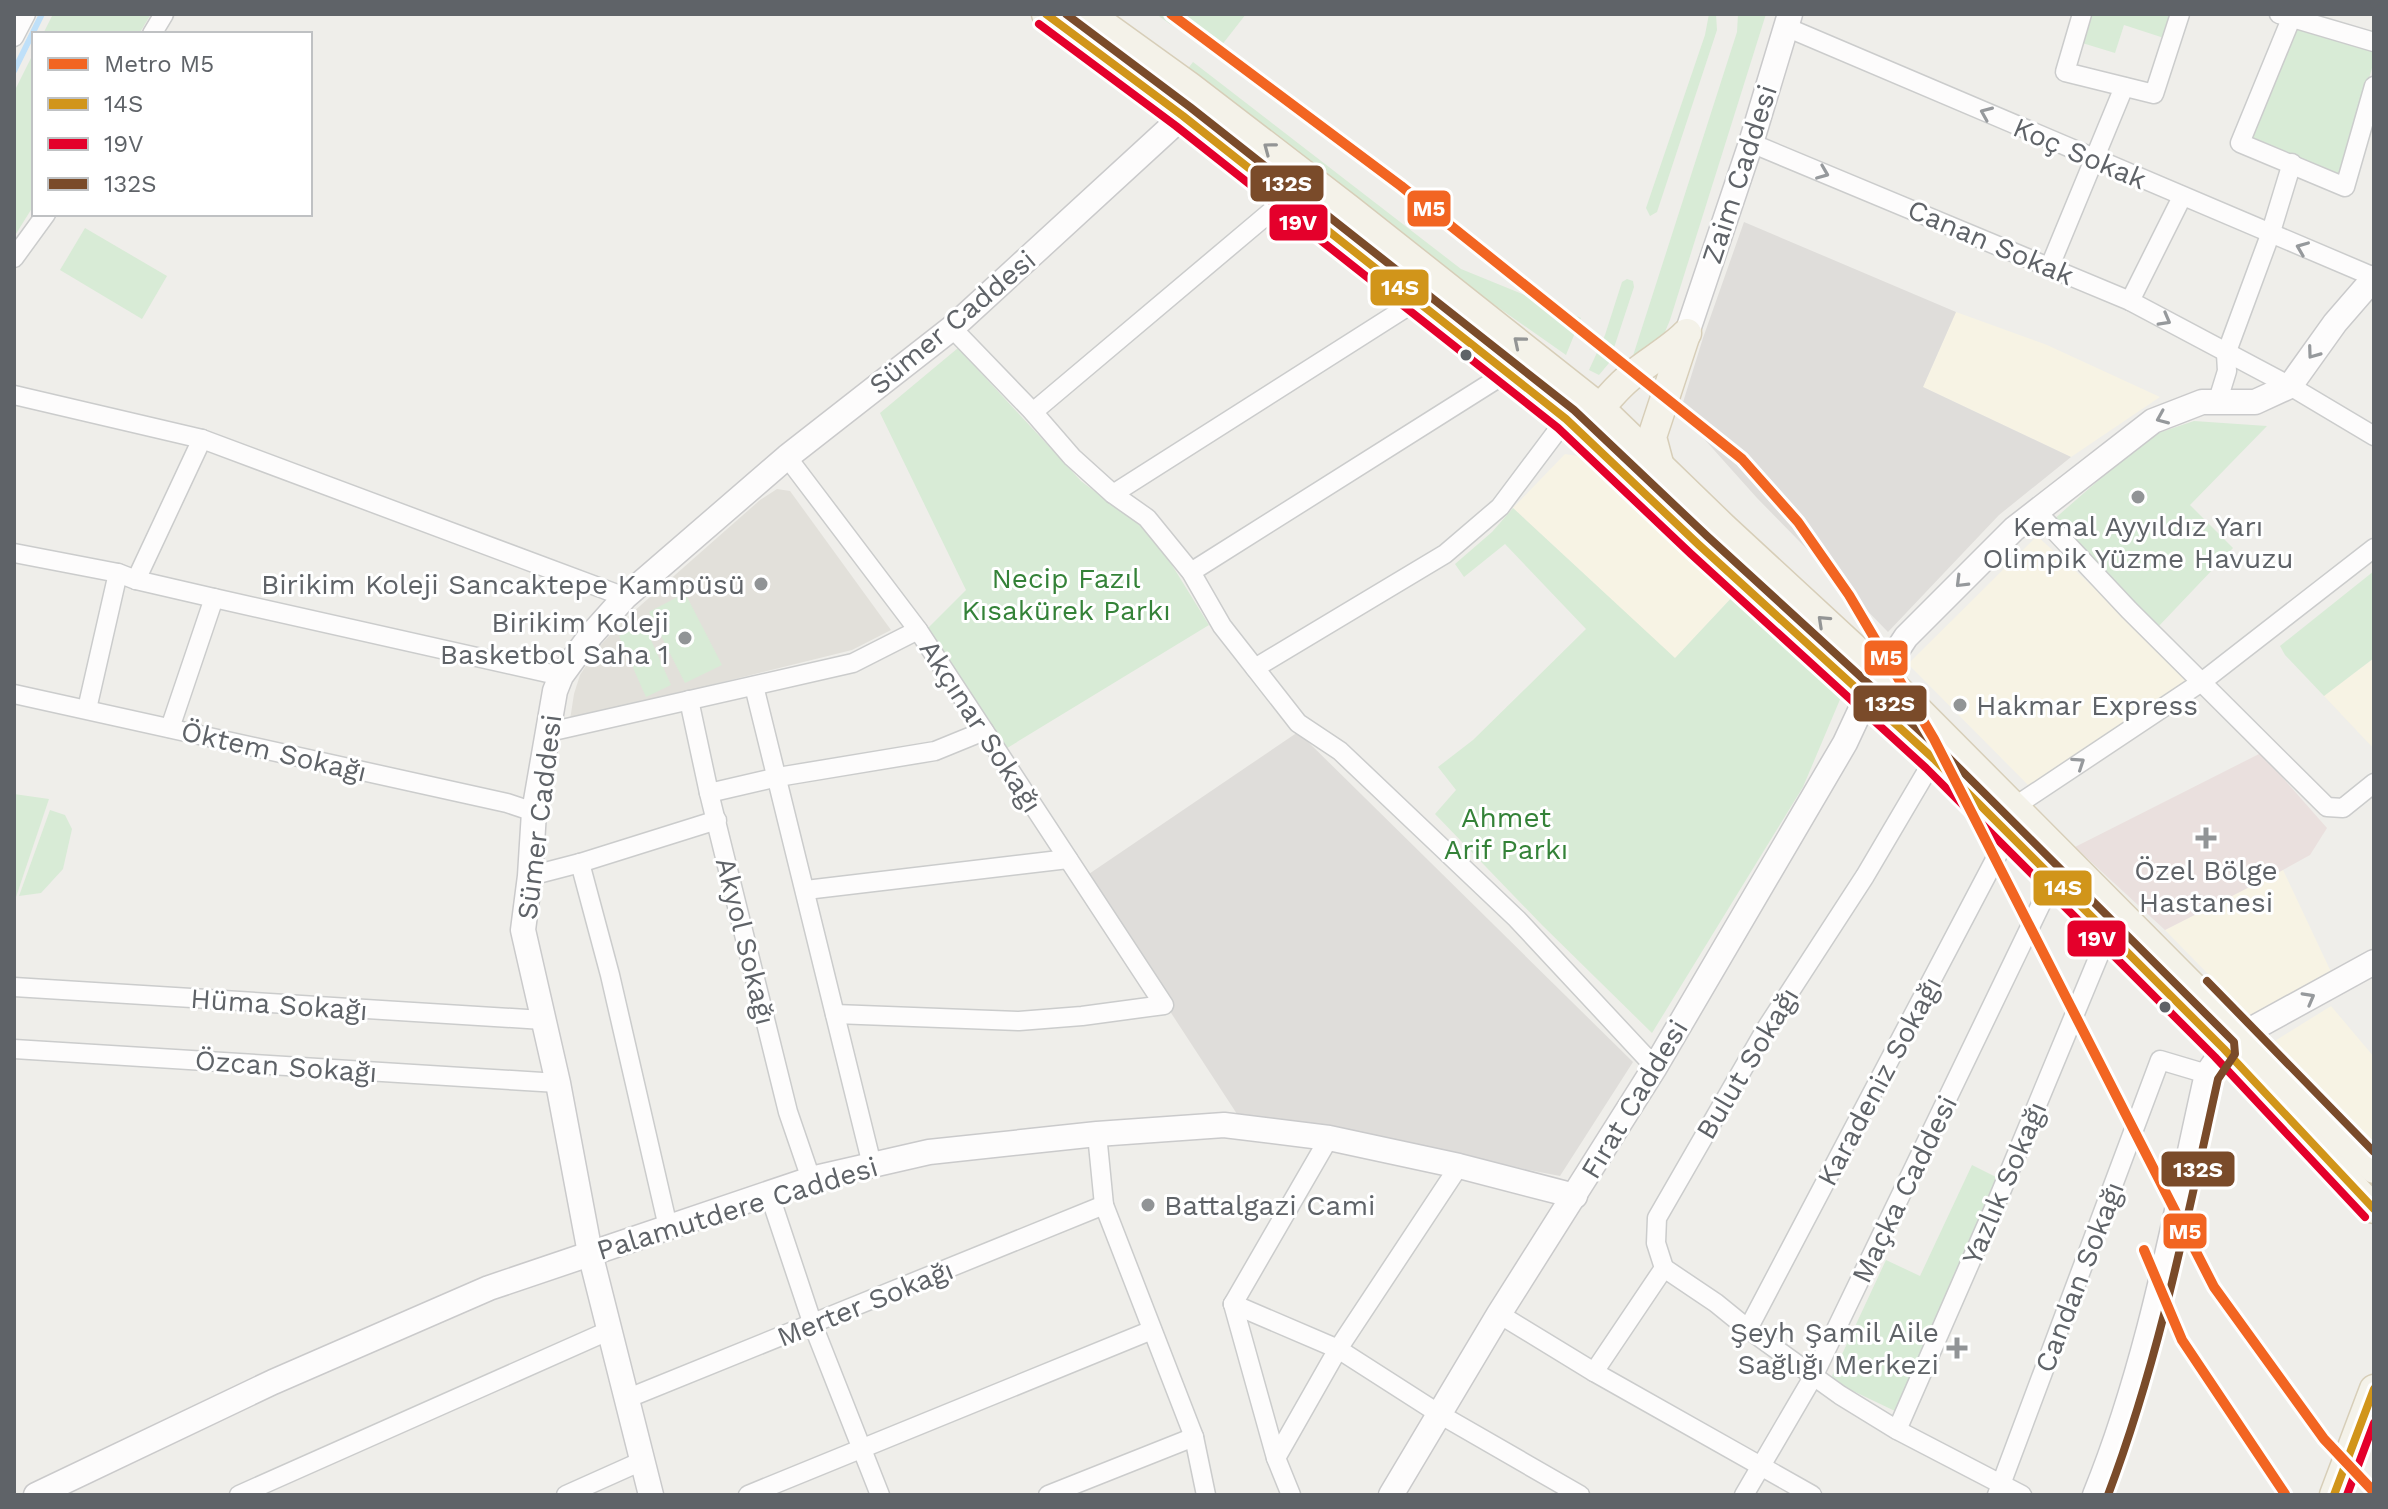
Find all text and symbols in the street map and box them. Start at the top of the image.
legend [32,32,312,216]
text: Metro M5 [104,50,214,78]
street label: Zaim Caddesi [1695,81,1784,268]
text: 14S [104,90,143,118]
one-way arrow [1979,106,1994,122]
street label: Koç Sokak [2008,111,2151,196]
text: 19V [104,130,143,158]
one-way arrow [1264,143,1278,157]
one-way arrow [1815,163,1829,180]
line badge: 132S [1249,164,1325,203]
text: 132S [104,170,157,198]
text: 132S [1262,171,1312,196]
line badge: M5 [1406,189,1452,228]
street label: Canan Sokak [1903,193,2079,292]
text: M5 [1413,196,1445,221]
line badge: 19V [1268,203,1329,242]
text: 19V [1279,210,1317,235]
one-way arrow [2296,241,2310,258]
street label: Sümer Caddesi [863,243,1042,401]
line badge: 14S [1369,268,1430,307]
text: 14S [1381,275,1419,300]
one-way arrow [2157,311,2171,326]
one-way arrow [1513,337,1528,352]
one-way arrow [2308,344,2323,359]
unlabelled marker [1458,347,1474,363]
one-way arrow [2156,408,2170,424]
marker: Kemal Ayyıldız Yarı Olimpik Yüzme Havuzu [2129,488,2147,506]
place label: Kemal Ayyıldız Yarı Olimpik Yüzme Havuzu [1982,510,2294,575]
park label: Necip Fazıl Kısakürek Parkı [961,562,1171,627]
place label: Birikim Koleji Sancaktepe Kampüsü [261,568,745,601]
one-way arrow [1956,573,1971,587]
marker: Birikim Koleji Sancaktepe Kampüsü [752,575,770,593]
place label: Birikim Koleji Basketbol Saha 1 [440,606,669,671]
one-way arrow [1817,616,1832,630]
marker: Birikim Koleji Basketbol Saha 1 [676,629,694,647]
street label: Akçınar Sokağı [913,634,1049,819]
line badge: M5 [1863,639,1909,677]
text: M5 [1870,645,1902,670]
line badge: 132S [1852,684,1928,723]
place label: Hakmar Express [1976,689,2198,722]
text: 132S [1865,691,1915,716]
marker: Hakmar Express [1951,696,1969,714]
street label: Sümer Caddesi [511,712,568,922]
street label: Öktem Sokağı [178,714,370,789]
one-way arrow [2070,758,2085,773]
park label: Ahmet Arif Parkı [1444,801,1568,866]
marker: Özel Bölge Hastanesi [2195,827,2217,849]
street label: Akyol Sokağı [709,854,782,1028]
place label: Özel Bölge Hastanesi [2134,854,2278,919]
line badge: 14S [2032,869,2093,907]
text: 14S [2044,875,2082,900]
line badge: 19V [2066,919,2127,958]
text: 19V [2078,926,2116,951]
street label: Karadeniz Sokağı [1810,971,1949,1192]
street label: Bulut Sokağı [1689,981,1806,1145]
street label: Hüma Sokağı [189,982,369,1027]
one-way arrow [2300,992,2314,1008]
unlabelled marker [2157,999,2173,1015]
street label: Fırat Caddesi [1574,1014,1695,1185]
street label: Özcan Sokağı [194,1044,378,1089]
street label: Maçka Caddesi [1845,1090,1964,1288]
street label: Yazlık Sokağı [1955,1097,2054,1270]
street label: Palamutdere Caddesi [593,1150,882,1267]
line badge: 132S [2160,1150,2236,1188]
text: 132S [2173,1157,2223,1182]
street label: Candan Sokağı [2028,1177,2131,1377]
place label: Battalgazi Cami [1164,1189,1376,1222]
marker: Battalgazi Cami [1139,1196,1157,1214]
line badge: M5 [2162,1212,2208,1250]
text: M5 [2169,1219,2201,1244]
street label: Merter Sokağı [772,1253,958,1354]
place label: Şeyh Şamil Aile Sağlığı Merkezi [1730,1316,1939,1381]
marker: Şeyh Şamil Aile Sağlığı Merkezi [1946,1337,1968,1359]

